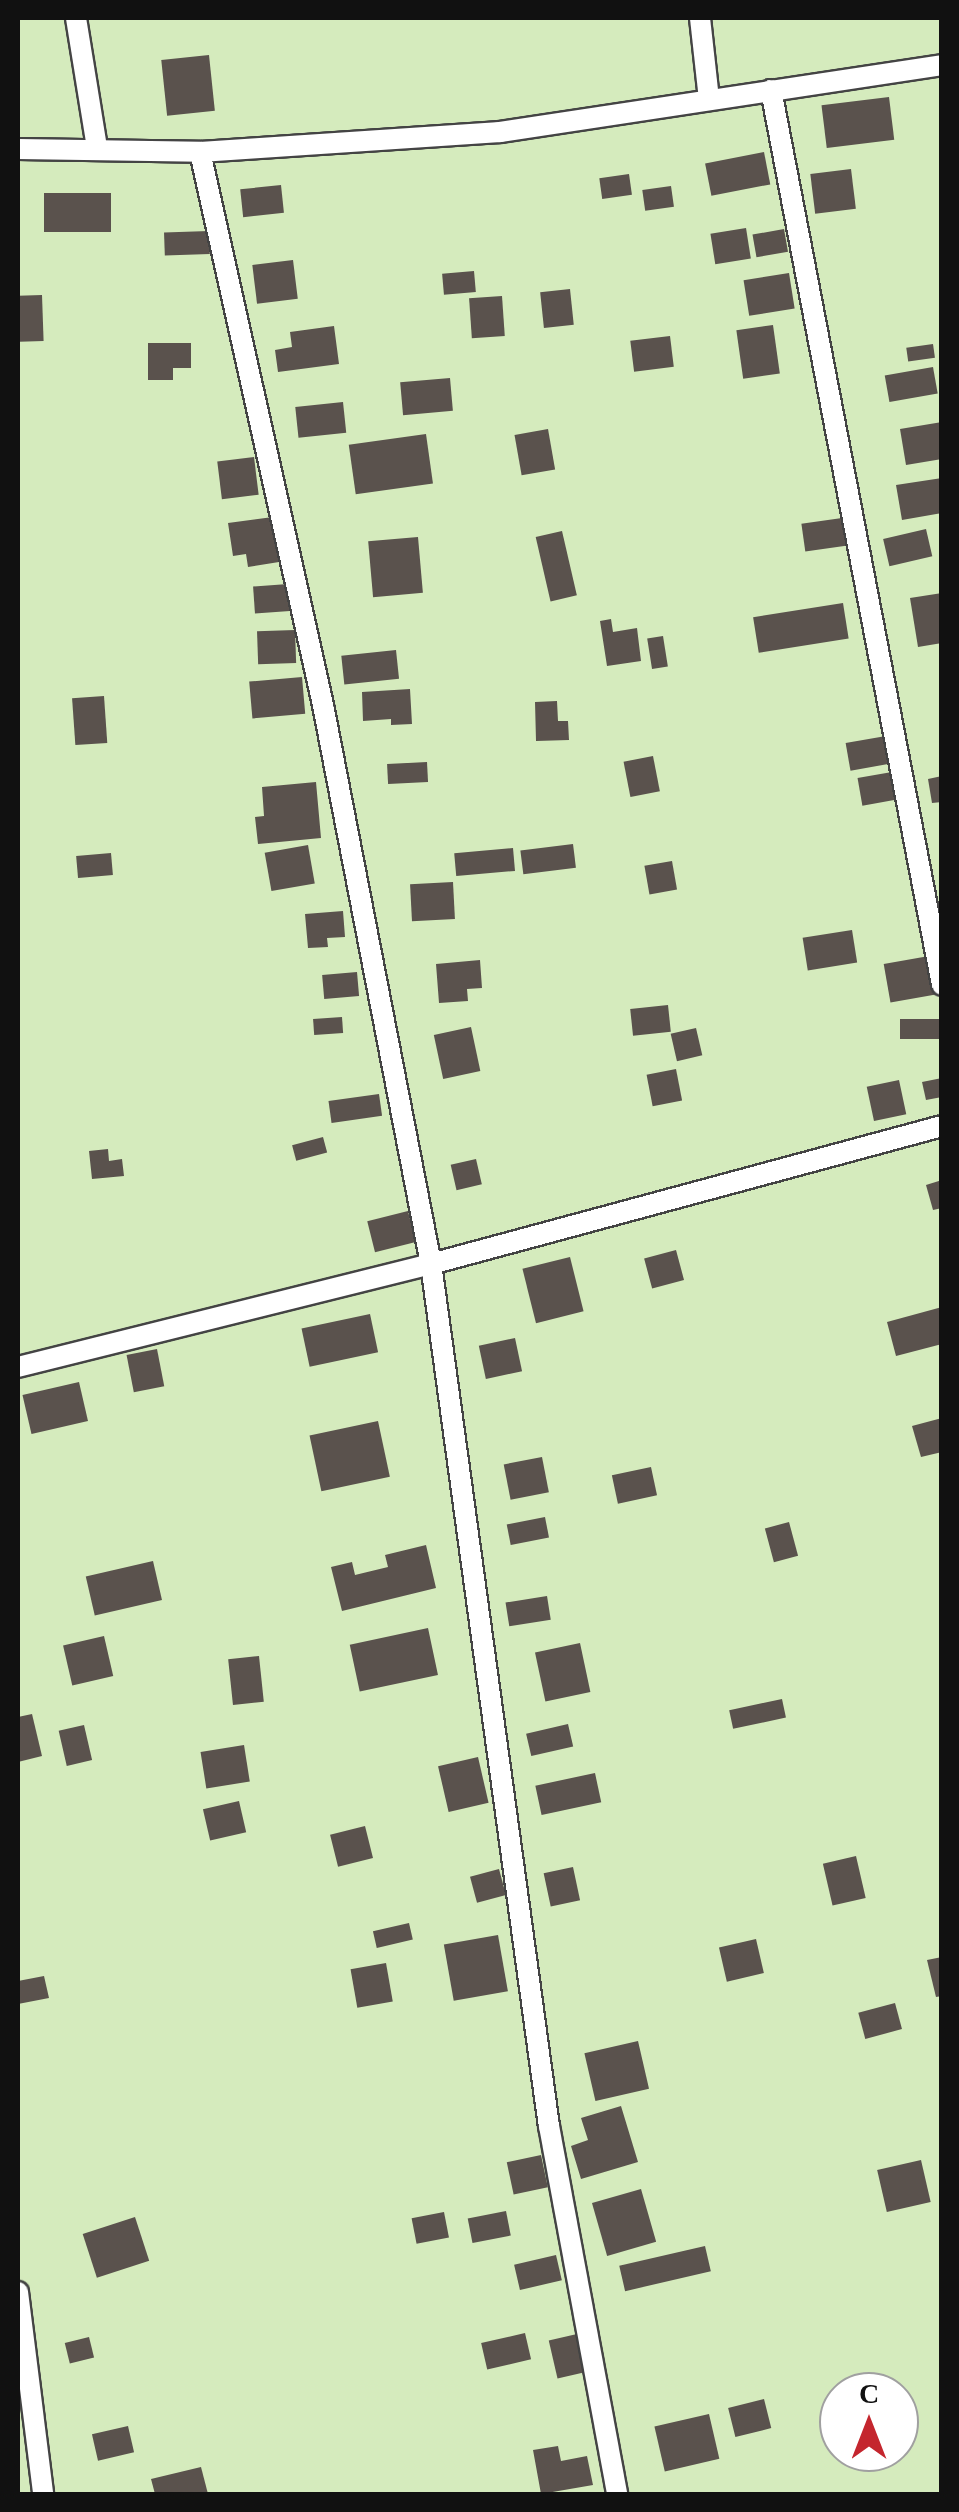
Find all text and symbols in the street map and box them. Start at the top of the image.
north arrow [819,2372,919,2472]
text: С [859,2378,879,2409]

